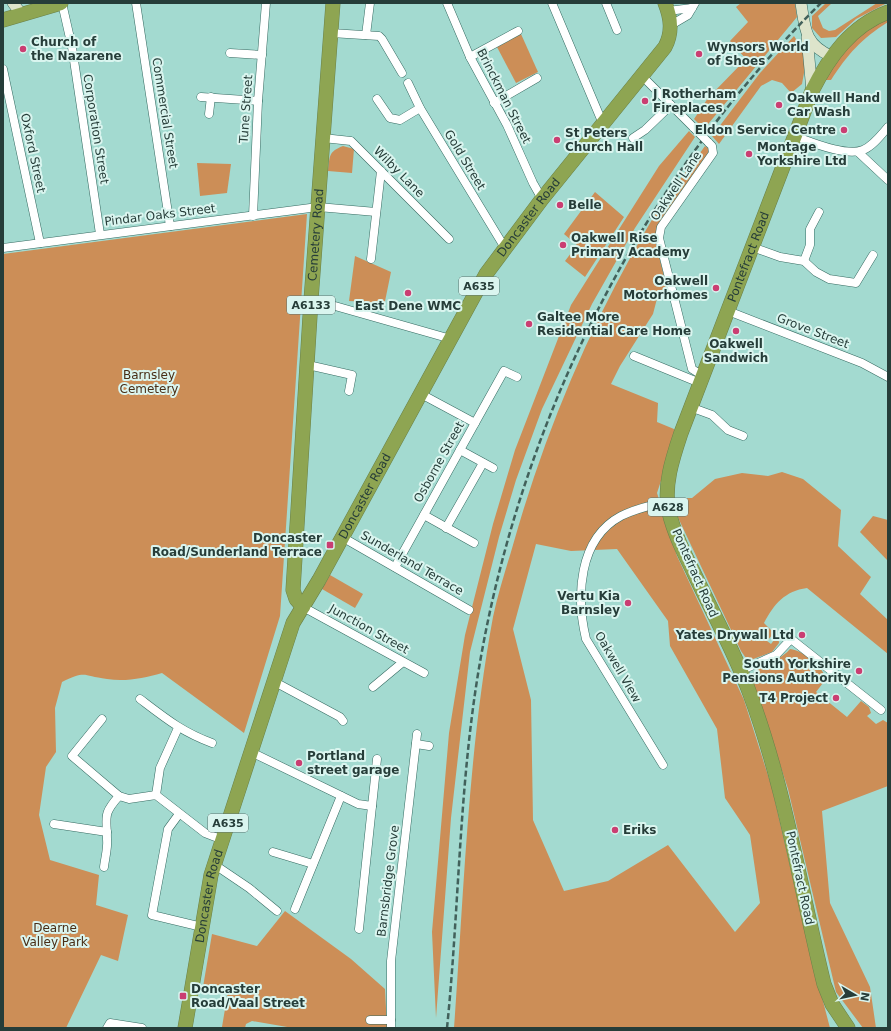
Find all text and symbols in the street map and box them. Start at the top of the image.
place label: Church of the Nazarene [31,35,122,63]
place label: Wynsors World of Shoes [707,40,809,68]
marker: Church of the Nazarene [18,44,28,54]
street label: Brinckman Street [474,46,534,146]
marker: Wynsors World of Shoes [694,49,704,59]
street label: Commercial Street [149,57,181,170]
street label: Corporation Street [80,73,112,185]
street label: Tune Street [237,74,255,145]
place label: J Rotherham Fireplaces [652,87,737,115]
place label: Oakwell Hand Car Wash [787,91,880,119]
marker: J Rotherham Fireplaces [640,96,650,106]
marker: Oakwell Hand Car Wash [774,100,784,110]
street label: Oxford Street [18,112,48,194]
place label: Eldon Service Centre [695,123,836,137]
marker: Eldon Service Centre [839,125,849,135]
place label: St Peters Church Hall [565,126,643,154]
street label: Gold Street [442,127,489,193]
marker: St Peters Church Hall [552,135,562,145]
place label: Montage Yorkshire Ltd [756,140,847,168]
street label: Wilby Lane [371,144,427,200]
street label: Oakwell Lane [648,149,704,223]
marker: Montage Yorkshire Ltd [744,149,754,159]
street label: Doncaster Road [494,175,563,260]
street label: Cemetery Road [305,188,326,282]
place label: Belle [568,198,602,212]
marker: Belle [555,200,565,210]
street label: Pindar Oaks Street [104,201,217,229]
street label: Pontefract Road [725,210,772,304]
place label: Oakwell Rise Primary Academy [571,231,690,259]
marker: Oakwell Rise Primary Academy [558,240,568,250]
place label: Oakwell Motorhomes [623,274,708,302]
road number: A635 [459,277,499,295]
marker: Oakwell Motorhomes [711,283,721,293]
marker: East Dene WMC [403,288,413,298]
road number: A6133 [287,296,335,314]
place label: East Dene WMC [355,299,461,313]
place label: Galtee More Residential Care Home [537,310,691,338]
street label: Grove Street [775,311,851,351]
marker: Galtee More Residential Care Home [524,319,534,329]
marker: Oakwell Sandwich [731,326,741,336]
place label: Oakwell Sandwich [704,337,768,365]
park label: Barnsley Cemetery [120,368,178,396]
street label: Osborne Street [411,419,467,505]
street label: Doncaster Road [336,451,394,541]
road number: A628 [648,498,688,516]
street label: Pontefract Road [669,526,721,620]
street label: Sunderland Terrace [358,528,466,598]
place label: Doncaster Road/Sunderland Terrace [152,531,322,559]
marker: Doncaster Road/Sunderland Terrace [325,540,335,550]
place label: Vertu Kia Barnsley [557,589,620,617]
marker: Vertu Kia Barnsley [623,598,633,608]
street label: Junction Street [326,601,411,657]
place label: Yates Drywall Ltd [675,628,794,642]
street label: Oakwell View [592,629,644,705]
marker: Yates Drywall Ltd [797,630,807,640]
place label: South Yorkshire Pensions Authority [722,657,851,685]
marker: South Yorkshire Pensions Authority [854,666,864,676]
place label: T4 Project [759,691,828,705]
marker: T4 Project [831,693,841,703]
place label: Portland street garage [307,749,399,777]
marker: Portland street garage [294,758,304,768]
road number: A635 [208,814,248,832]
place label: Eriks [623,823,656,837]
street label: Barnsbridge Grove [374,824,402,938]
marker: Eriks [610,825,620,835]
street label: Pontefract Road [783,830,817,926]
street label: Doncaster Road [193,848,226,944]
park label: Dearne Valley Park [22,921,88,949]
north arrow [835,975,875,1015]
place label: Doncaster Road/Vaal Street [191,982,305,1010]
marker: Doncaster Road/Vaal Street [178,991,188,1001]
text: N [857,991,872,1002]

